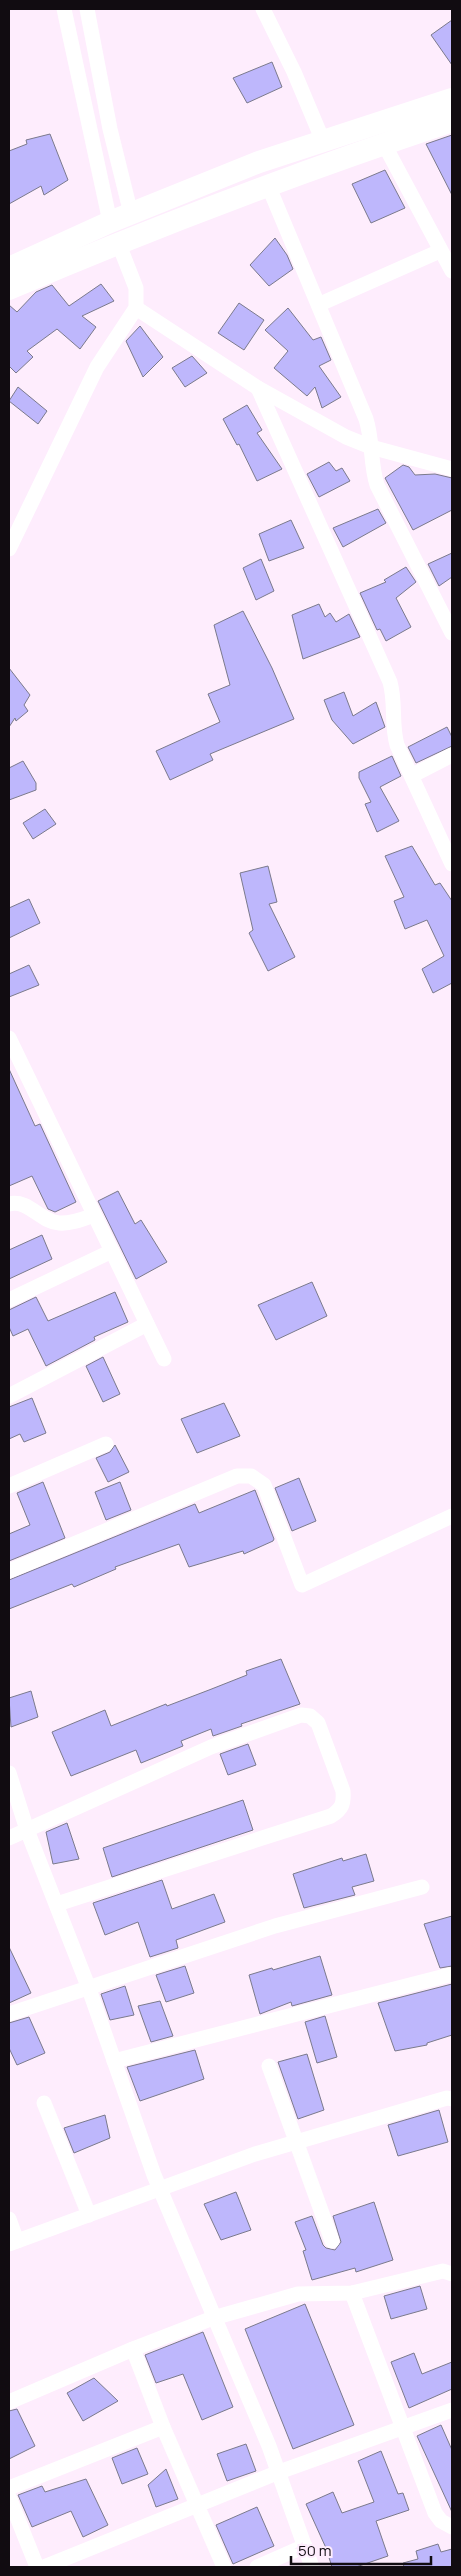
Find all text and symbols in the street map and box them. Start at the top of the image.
scale bar [291,2534,431,2566]
text: 50 m [298,2540,332,2561]

